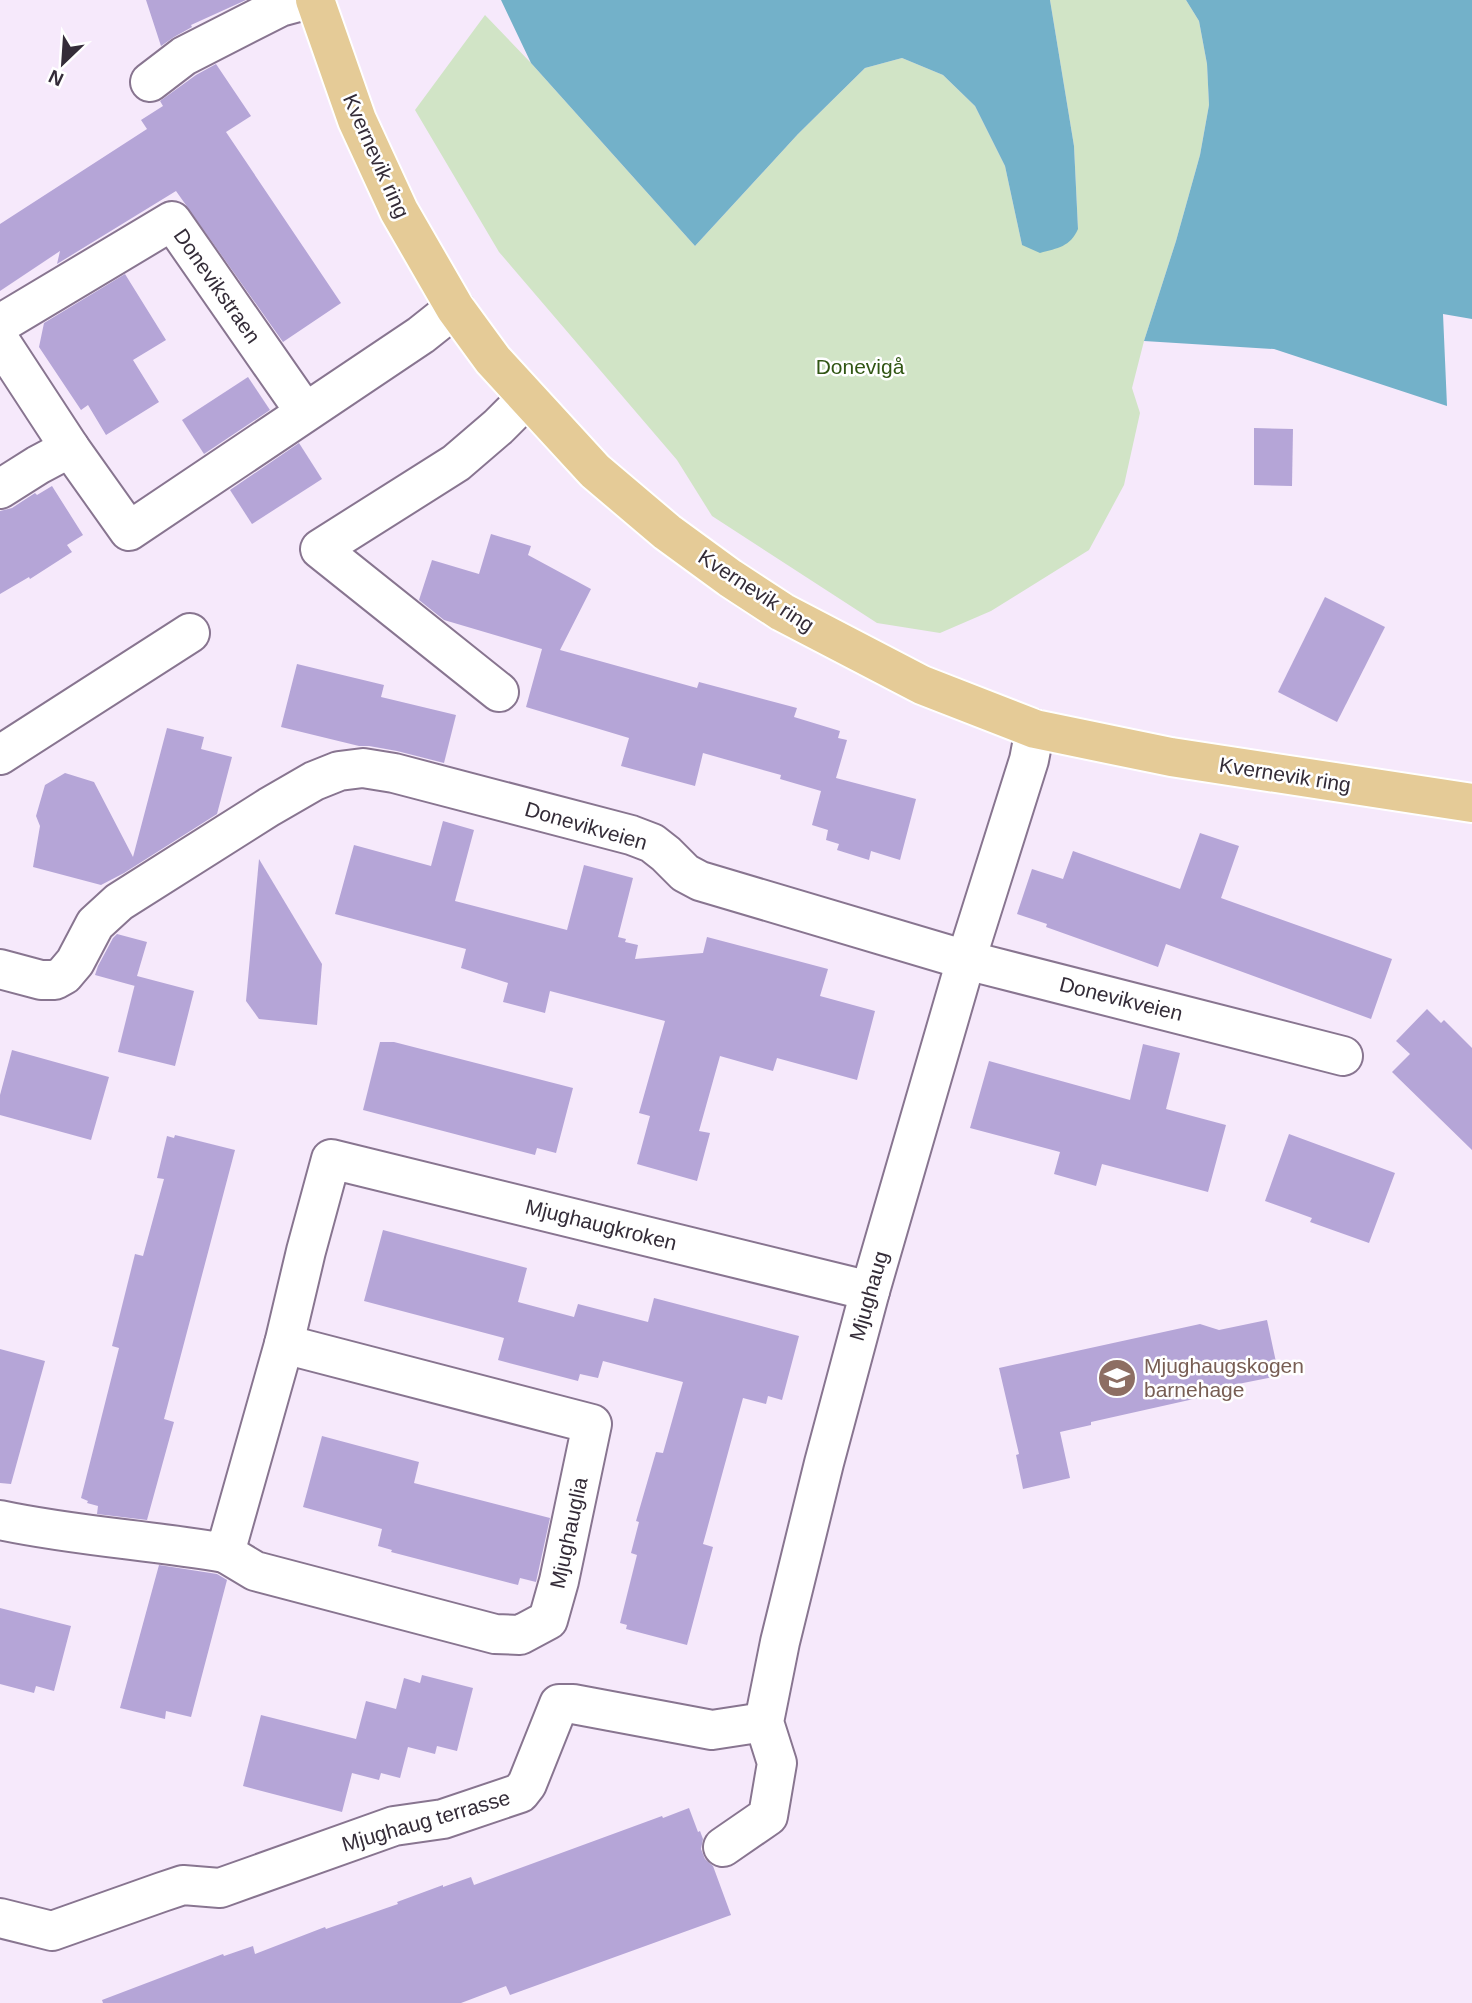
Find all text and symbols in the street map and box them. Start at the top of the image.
north arrow [28,28,98,98]
text: N [45,66,67,90]
street label: Kvernevik ring [339,90,414,221]
street label: Donevikstraen [169,224,265,347]
park label: Donevigå [816,355,905,378]
street label: Kvernevik ring [694,545,818,636]
street label: Kvernevik ring [1218,753,1353,796]
street label: Donevikveien [522,797,650,854]
street label: Donevikveien [1057,972,1185,1025]
street label: Mjughaugkroken [523,1195,679,1254]
street label: Mjughaug [845,1248,892,1343]
place label: Mjughaugskogen barnehage [1144,1354,1304,1401]
school or university icon: Mjughaugskogen barnehage [1096,1357,1138,1399]
street label: Mjughauglia [545,1475,592,1591]
street label: Mjughaug terrasse [339,1785,513,1856]

